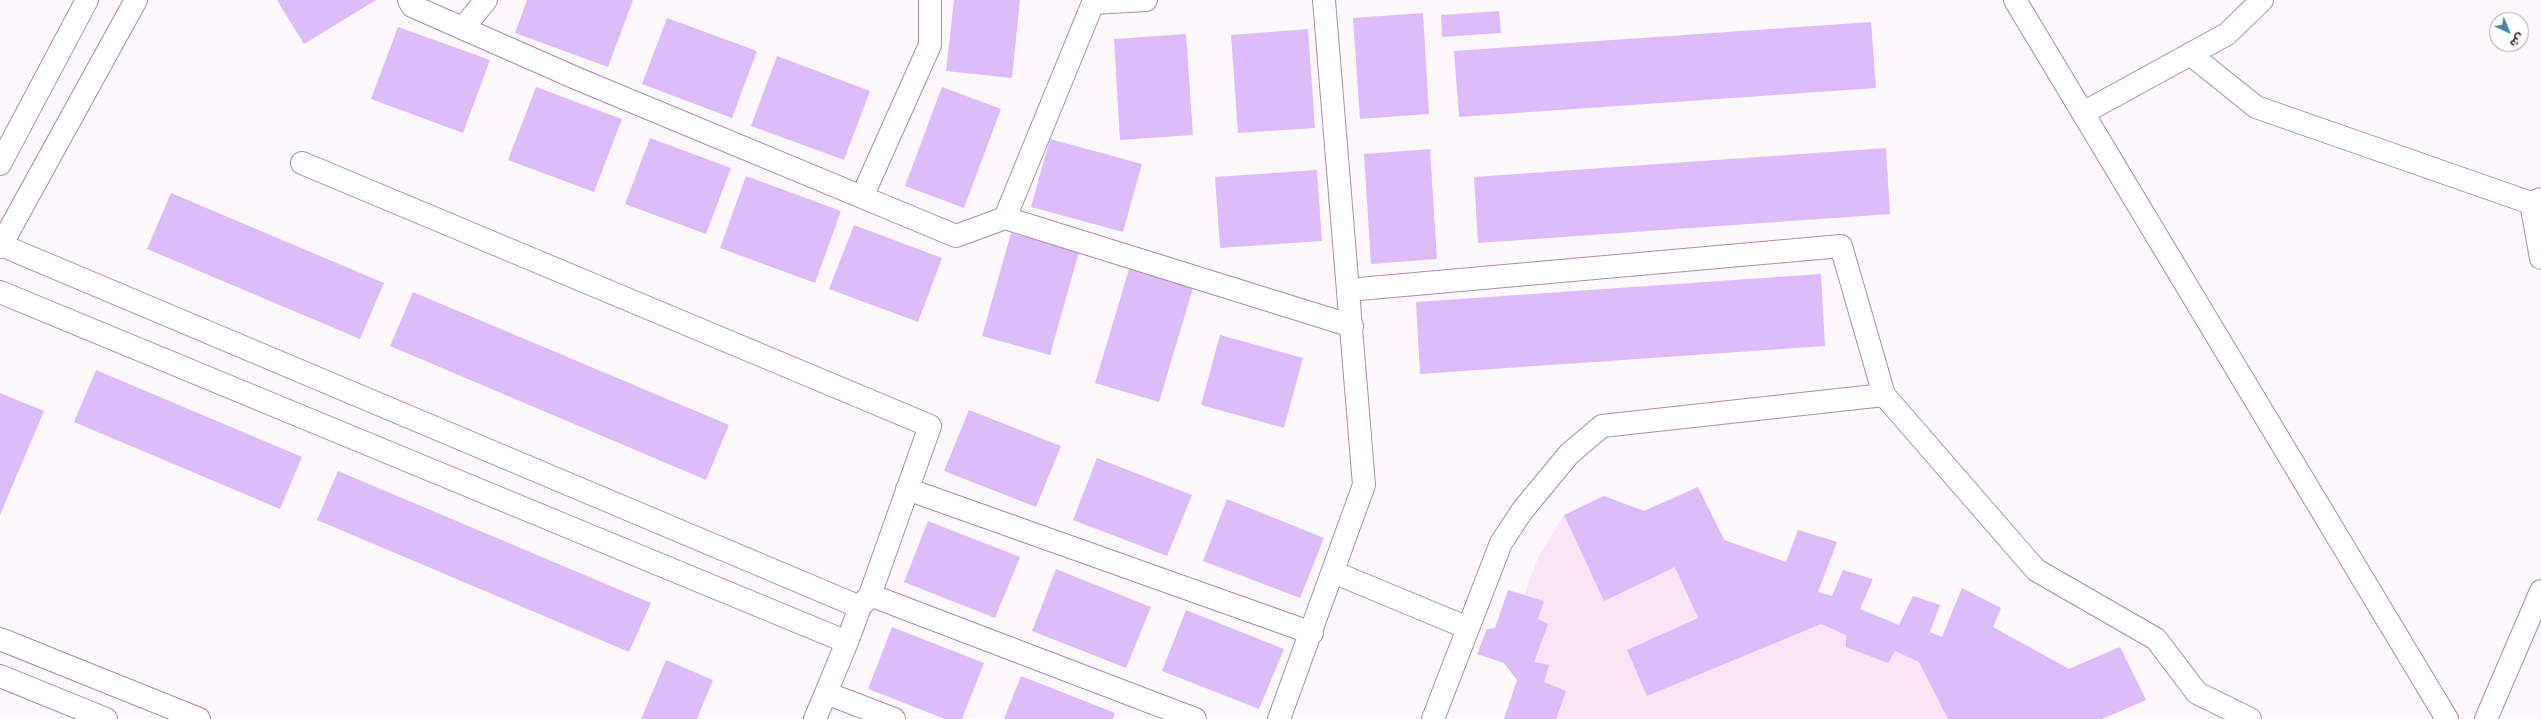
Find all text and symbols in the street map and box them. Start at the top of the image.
north arrow [2489,12,2529,52]
text: ش [2507,30,2527,50]

